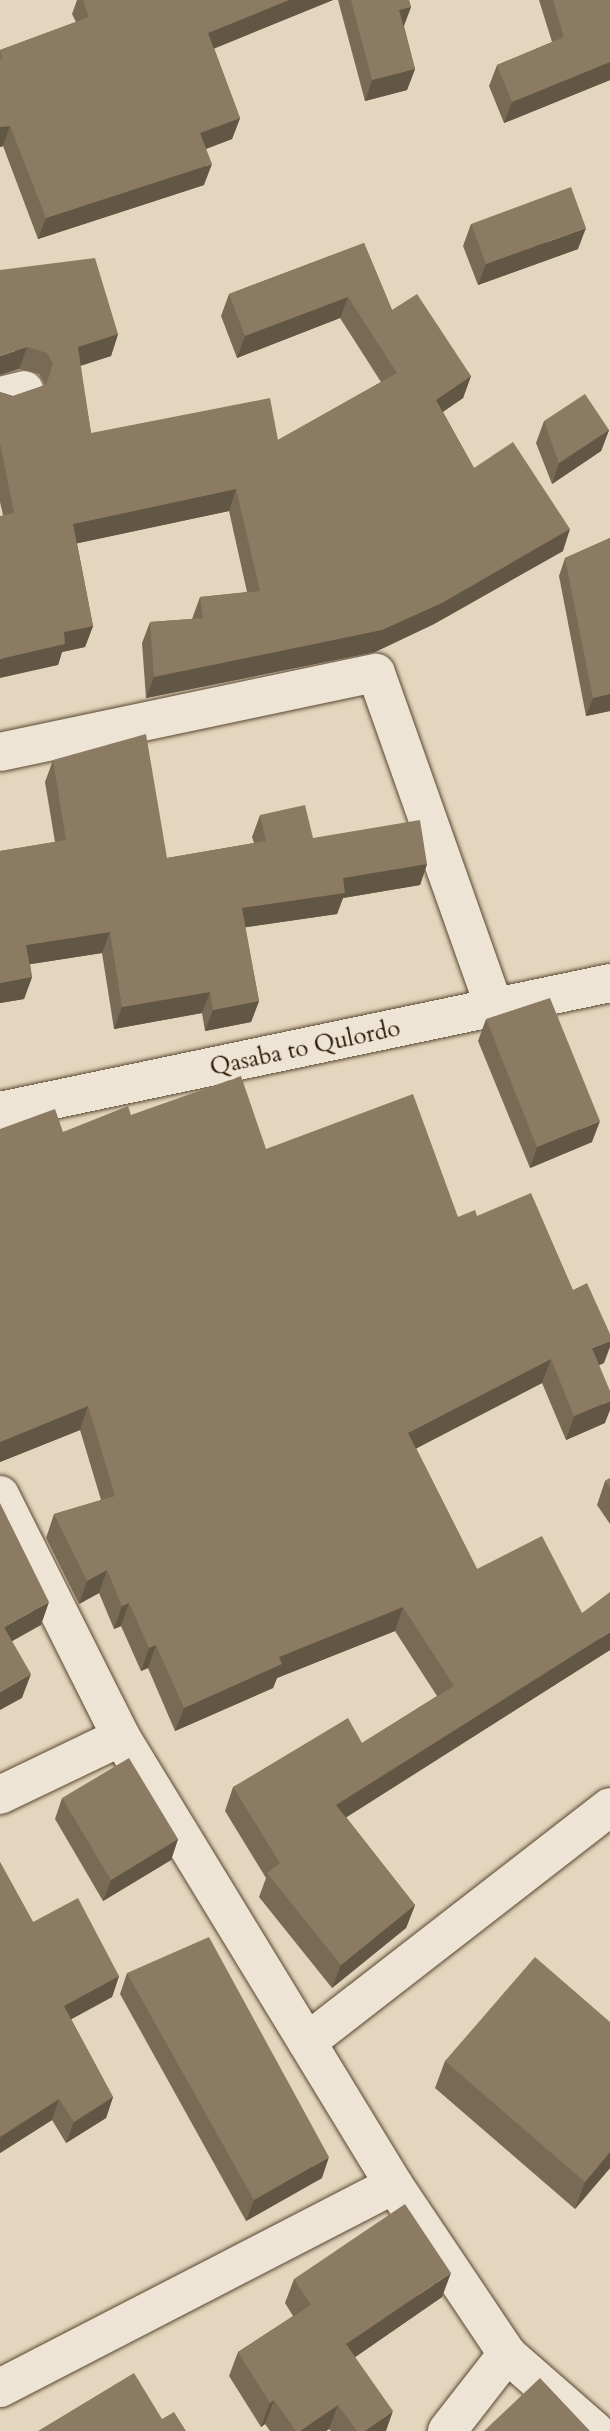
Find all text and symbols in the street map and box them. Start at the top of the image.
street label: Qasaba to Qulordo [207,1014,403,1082]

